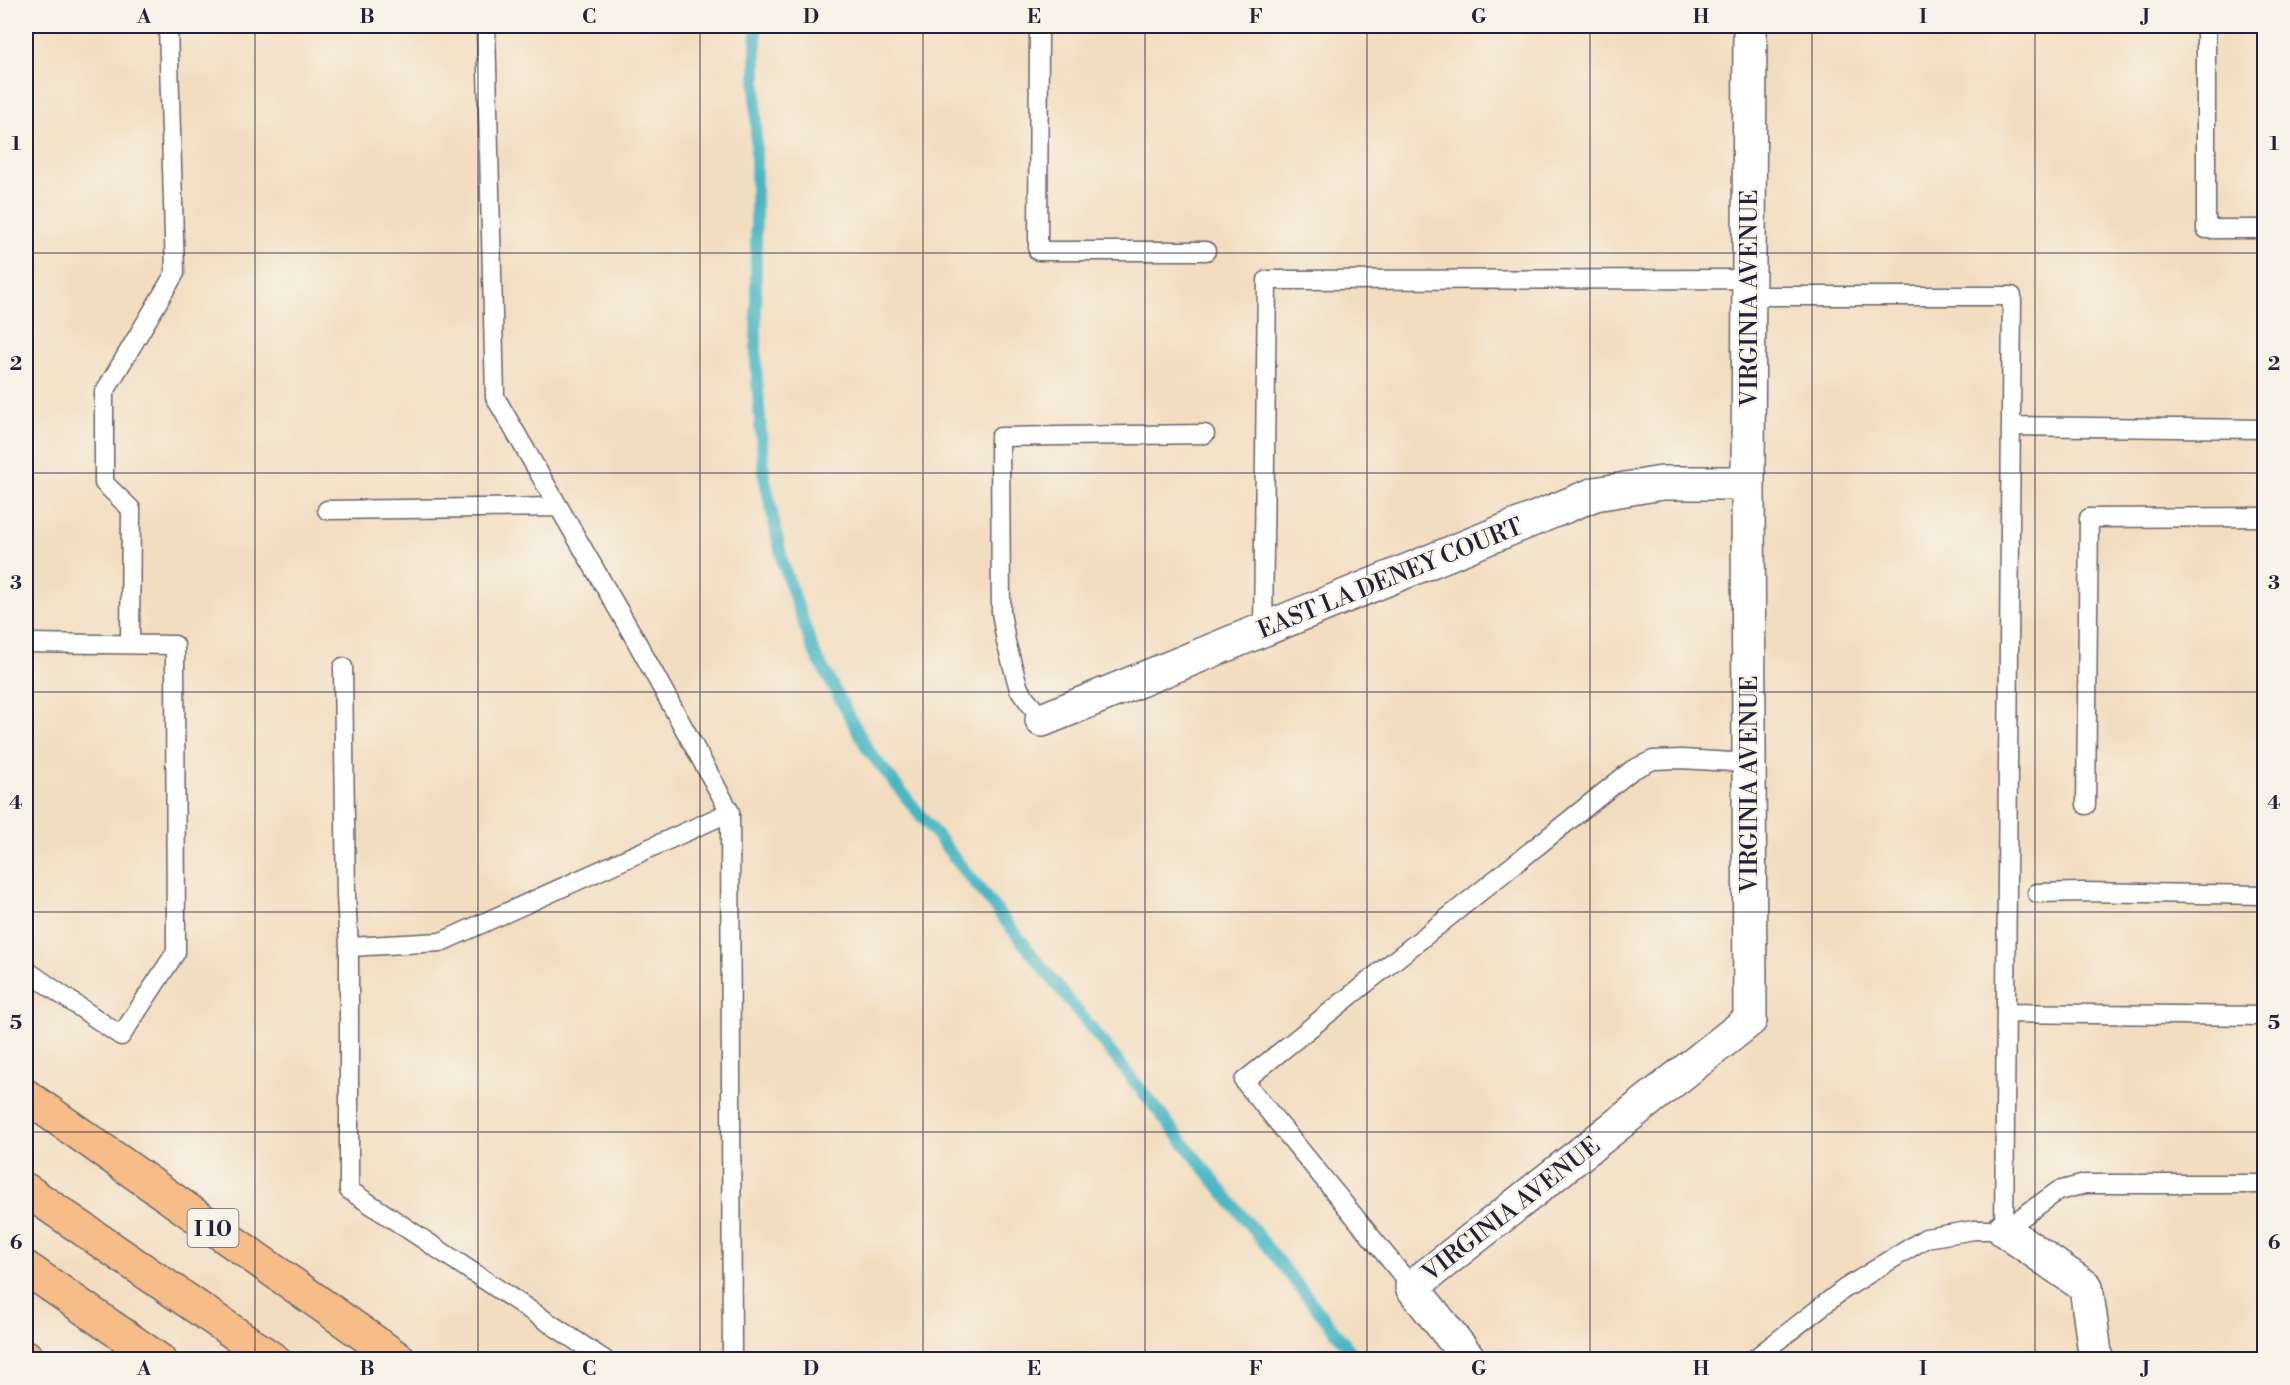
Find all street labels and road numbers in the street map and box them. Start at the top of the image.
street label: VIRGINIA AVENUE [1735,189,1765,408]
street label: EAST LA DENEY COURT [1253,512,1527,646]
street label: VIRGINIA AVENUE [1735,675,1765,894]
street label: VIRGINIA AVENUE [1416,1131,1607,1289]
road number: I 10 [188,1209,238,1247]

